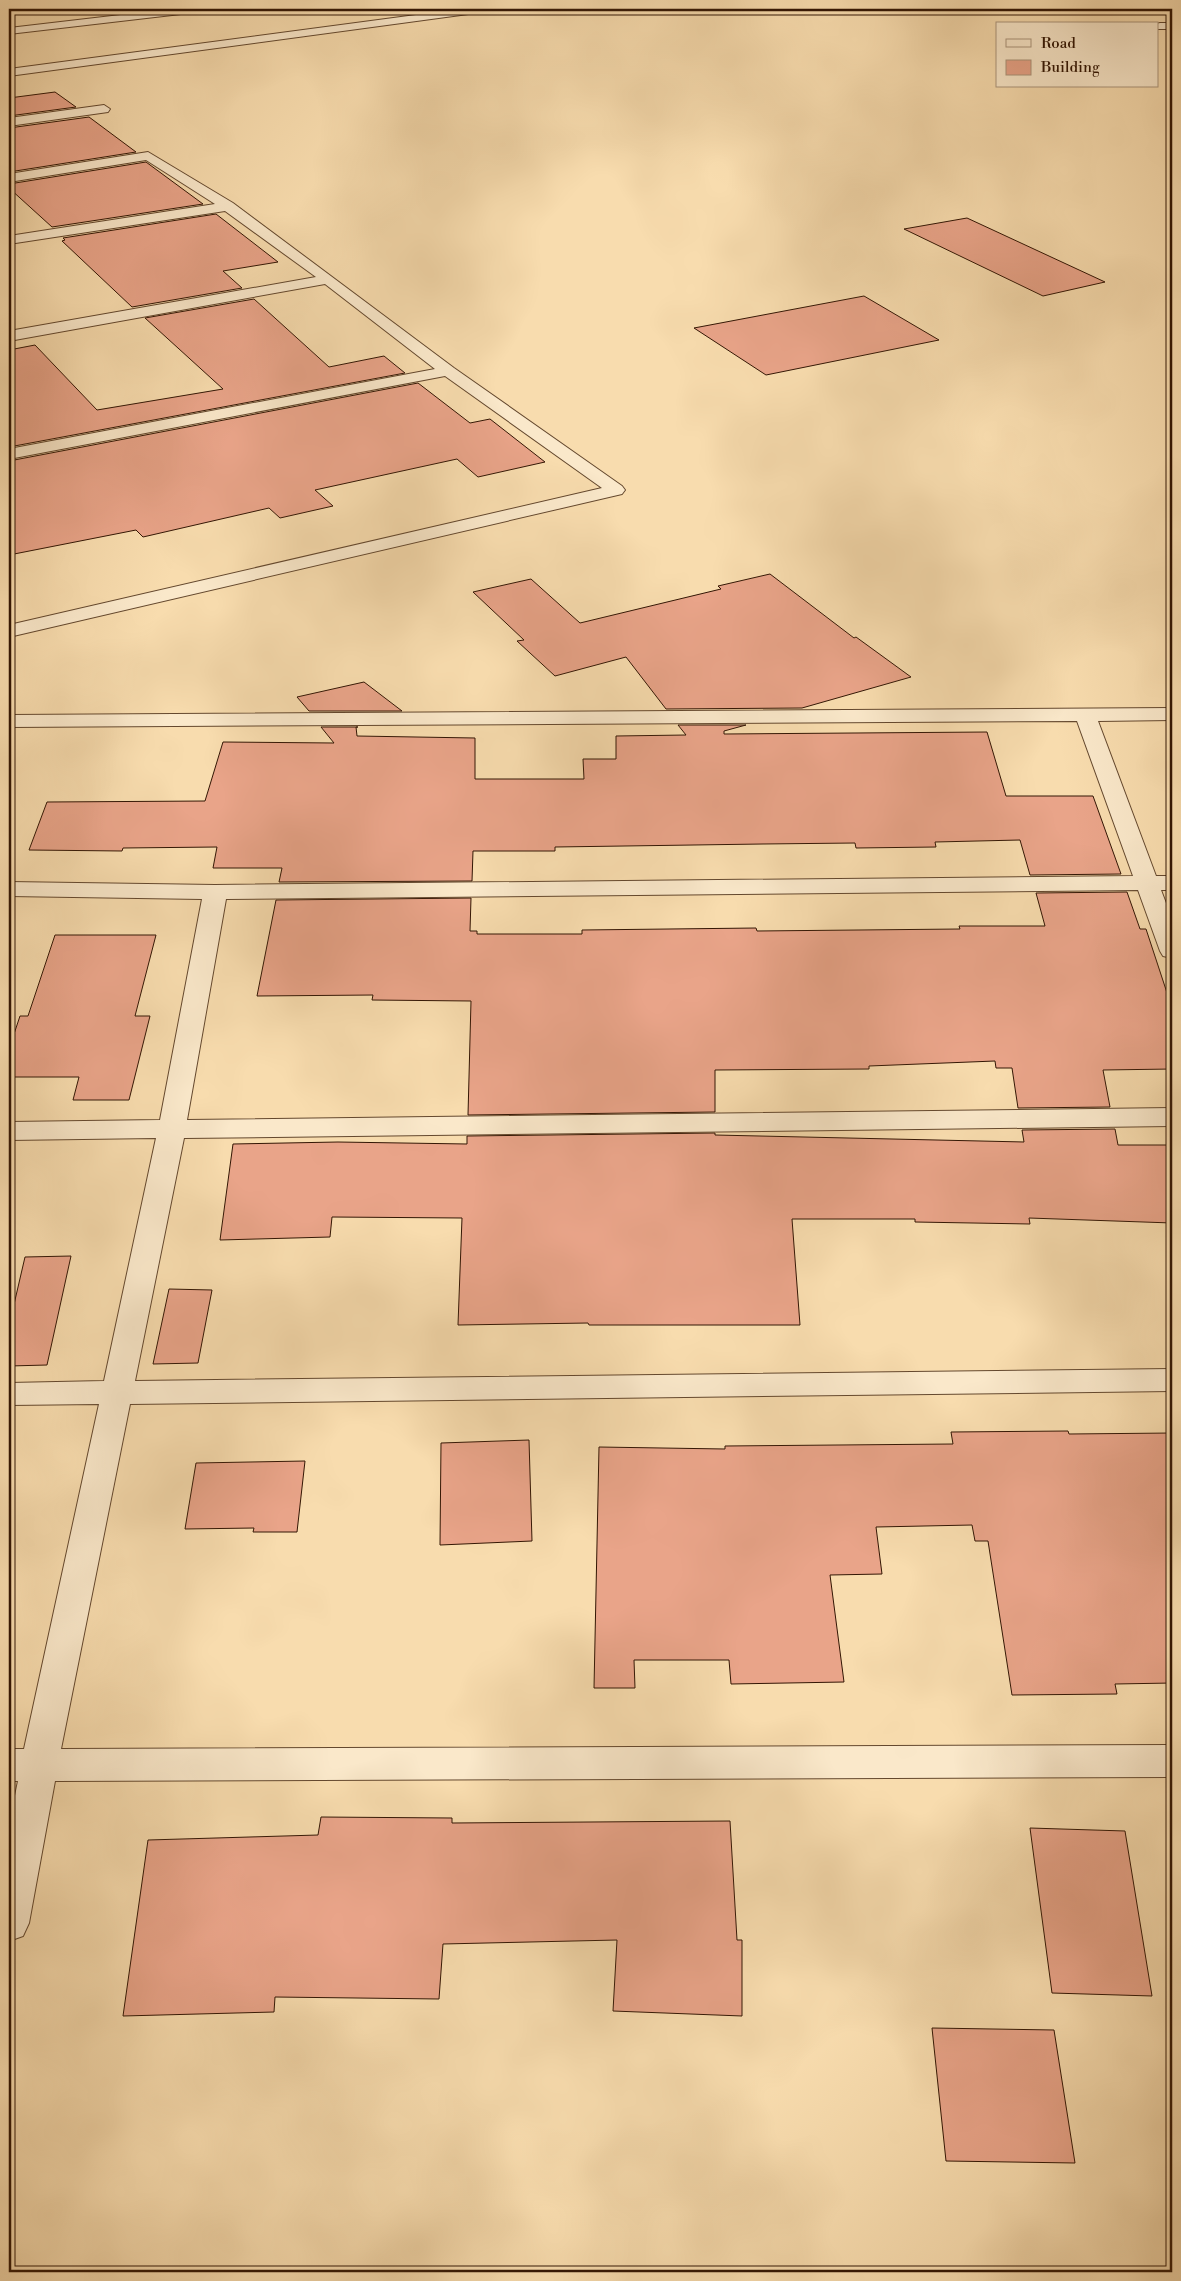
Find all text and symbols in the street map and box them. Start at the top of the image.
legend [996,22,1158,88]
text: Road [1041,34,1076,53]
text: Building [1040,58,1100,77]

